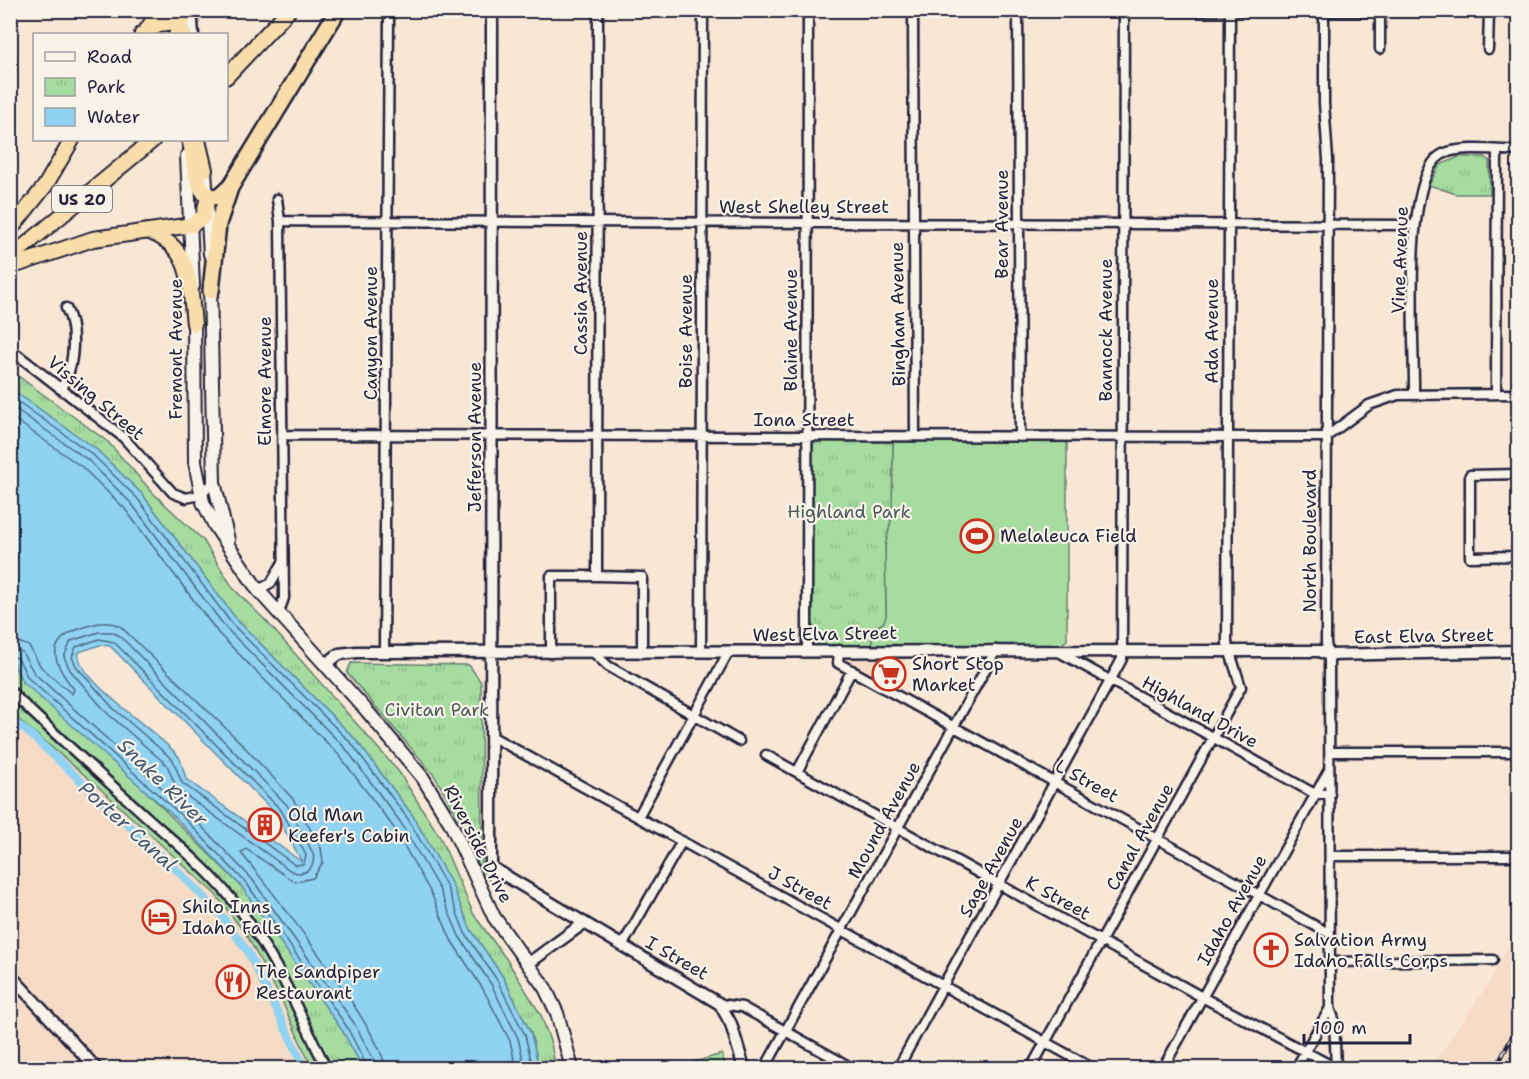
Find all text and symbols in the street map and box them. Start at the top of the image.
legend [33,33,228,141]
text: Road [87,45,132,69]
text: Park [87,75,126,99]
text: Water [87,105,140,129]
street label: Bear Avenue [990,169,1014,279]
road number: US 20 [52,186,112,212]
street label: West Shelley Street [719,195,889,219]
street label: Vine Avenue [1386,206,1414,314]
street label: Cassia Avenue [569,231,593,355]
street label: Bingham Avenue [885,241,911,387]
street label: Bannock Avenue [1094,258,1118,402]
street label: Canyon Avenue [359,266,383,400]
street label: Blaine Avenue [779,268,803,392]
street label: Boise Avenue [674,274,698,388]
street label: Fremont Avenue [164,278,188,420]
street label: Ada Avenue [1200,278,1224,384]
street label: Elmore Avenue [253,316,277,446]
street label: Vissing Street [42,350,150,446]
street label: Jefferson Avenue [463,362,487,513]
street label: Iona Street [753,408,855,432]
street label: North Boulevard [1298,469,1322,613]
park label: Highland Park [787,500,911,524]
sports icon: Melaleuca Field [959,518,995,554]
place label: Melaleuca Field [1000,524,1137,548]
street label: West Elva Street [752,621,898,647]
street label: East Elva Street [1354,623,1494,649]
place label: Short Stop Market [912,652,1004,697]
supermarket icon: Short Stop Market [871,656,907,692]
street label: Highland Drive [1138,670,1262,754]
park label: Civitan Park [385,698,489,722]
water label: Snake River [112,732,214,832]
street label: L Street [1051,754,1123,808]
street label: Mound Avenue [842,757,926,883]
water label: Porter Canal [73,775,183,877]
street label: Canal Avenue [1101,779,1179,895]
street label: Riverside Drive [438,781,518,907]
place label: Old Man Keefer's Cabin [288,803,410,848]
building icon: Old Man Keefer's Cabin [247,807,283,843]
street label: Sage Avenue [953,812,1029,922]
street label: Idaho Avenue [1192,850,1272,970]
street label: J Street [764,861,836,915]
street label: K Street [1021,870,1095,926]
place label: Shilo Inns Idaho Falls [182,895,282,940]
hotel icon: Shilo Inns Idaho Falls [141,899,177,935]
place label: Salvation Army Idaho Falls Corps [1294,928,1448,973]
street label: I Street [641,930,713,986]
church icon: Salvation Army Idaho Falls Corps [1253,932,1289,968]
place label: The Sandpiper Restaurant [256,960,381,1005]
restaurant icon: The Sandpiper Restaurant [215,964,251,1000]
scale bar [1304,1007,1410,1045]
text: 100 m [1313,1016,1367,1040]

